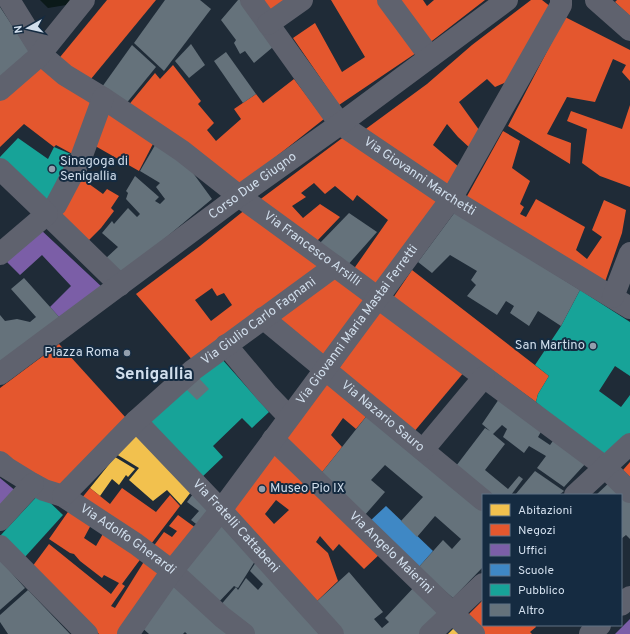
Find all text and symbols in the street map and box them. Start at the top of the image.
north arrow [8,8,48,48]
text: N [12,24,27,34]
street label: Via Giovanni Marchetti [360,134,478,220]
street label: Corso Due Giugno [206,149,300,224]
place label: Sinagoga di Senigallia [60,154,128,185]
marker: Sinagoga di Senigallia [47,164,57,174]
street label: Via Francesco Arsilli [260,208,364,290]
street label: Via Giovanni Maria Mastai Ferretti [293,242,422,408]
street label: Via Giulio Carlo Fagnani [199,274,320,369]
place label: San Martino [515,338,585,354]
marker: San Martino [588,341,598,351]
place label: Piazza Roma [44,345,119,361]
marker: Piazza Roma [122,348,132,358]
district label: Senigallia [115,364,193,386]
street label: Via Nazario Sauro [337,378,427,456]
street label: Via Fratelli Cattabeni [188,476,282,577]
place label: Museo Pio IX [270,481,345,497]
marker: Museo Pio IX [257,484,267,494]
legend [482,494,622,626]
street label: Via Adolfo Gherardi [76,501,179,578]
text: Abitazioni [518,503,572,519]
street label: Via Angelo Maierini [345,509,436,598]
text: Negozi [518,523,556,539]
text: Uffici [518,543,546,559]
text: Scuole [518,563,554,579]
text: Pubblico [518,583,565,599]
text: Altro [518,603,545,619]

